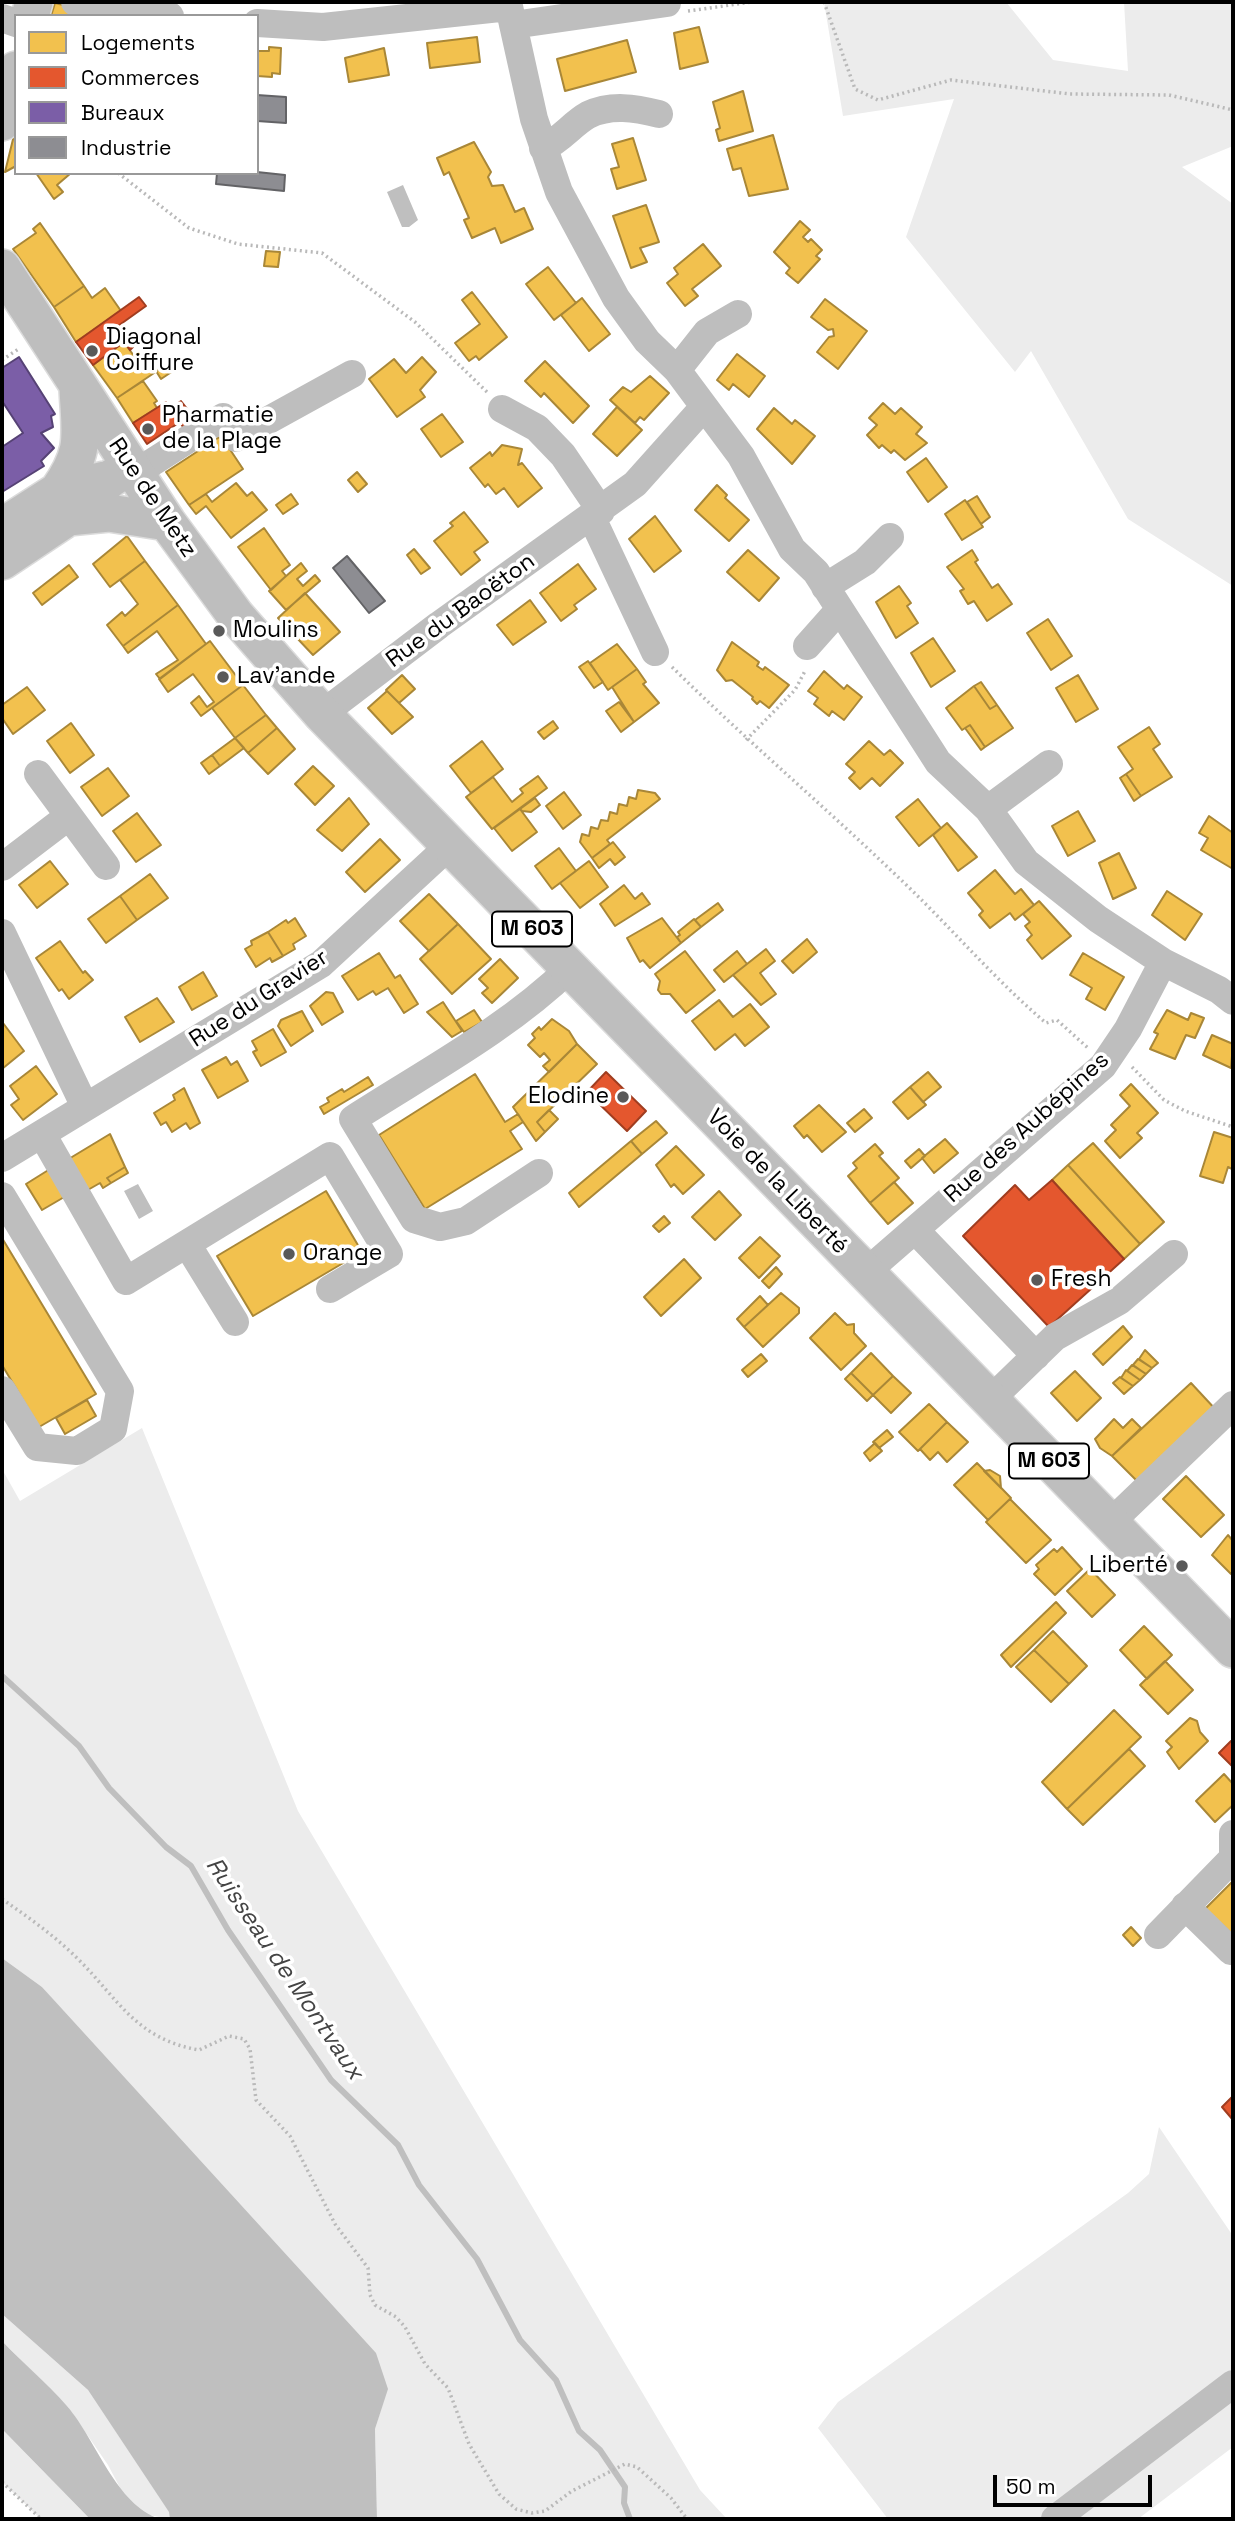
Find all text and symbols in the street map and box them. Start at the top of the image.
legend [14,14,259,175]
text: Logements [81,29,195,56]
text: Commerces [81,64,200,91]
text: Bureaux [81,99,165,126]
text: Industrie [81,134,171,161]
place label: Diagonal Coiffure [106,324,202,378]
marker: Diagonal Coiffure [84,343,100,359]
place label: Pharmatie de la Plage [162,402,282,456]
marker: Pharmatie de la Plage [140,421,156,437]
street label: Rue de Metz [102,433,202,563]
street label: Rue du Baoëton [381,548,541,674]
place label: Moulins [233,617,319,645]
marker: Moulins [211,623,227,639]
place label: Lav'ande [237,663,336,691]
marker: Lav'ande [215,669,231,685]
road number: M 603 [492,912,572,946]
street label: Rue du Gravier [185,944,333,1054]
street label: Rue des Aubépines [939,1047,1115,1209]
place label: Elodine [528,1083,609,1111]
marker: Elodine [615,1089,631,1105]
street label: Voie de la Liberté [701,1104,853,1260]
place label: Orange [303,1240,382,1268]
marker: Orange [281,1246,297,1262]
place label: Fresh [1051,1266,1112,1294]
marker: Fresh [1029,1272,1045,1288]
road number: M 603 [1009,1444,1089,1478]
place label: Liberté [1089,1552,1168,1580]
marker: Liberté [1174,1558,1190,1574]
water label: Ruisseau de Montvaux [199,1853,369,2085]
scale bar [997,2462,1156,2506]
text: 50 m [1006,2473,1056,2500]

